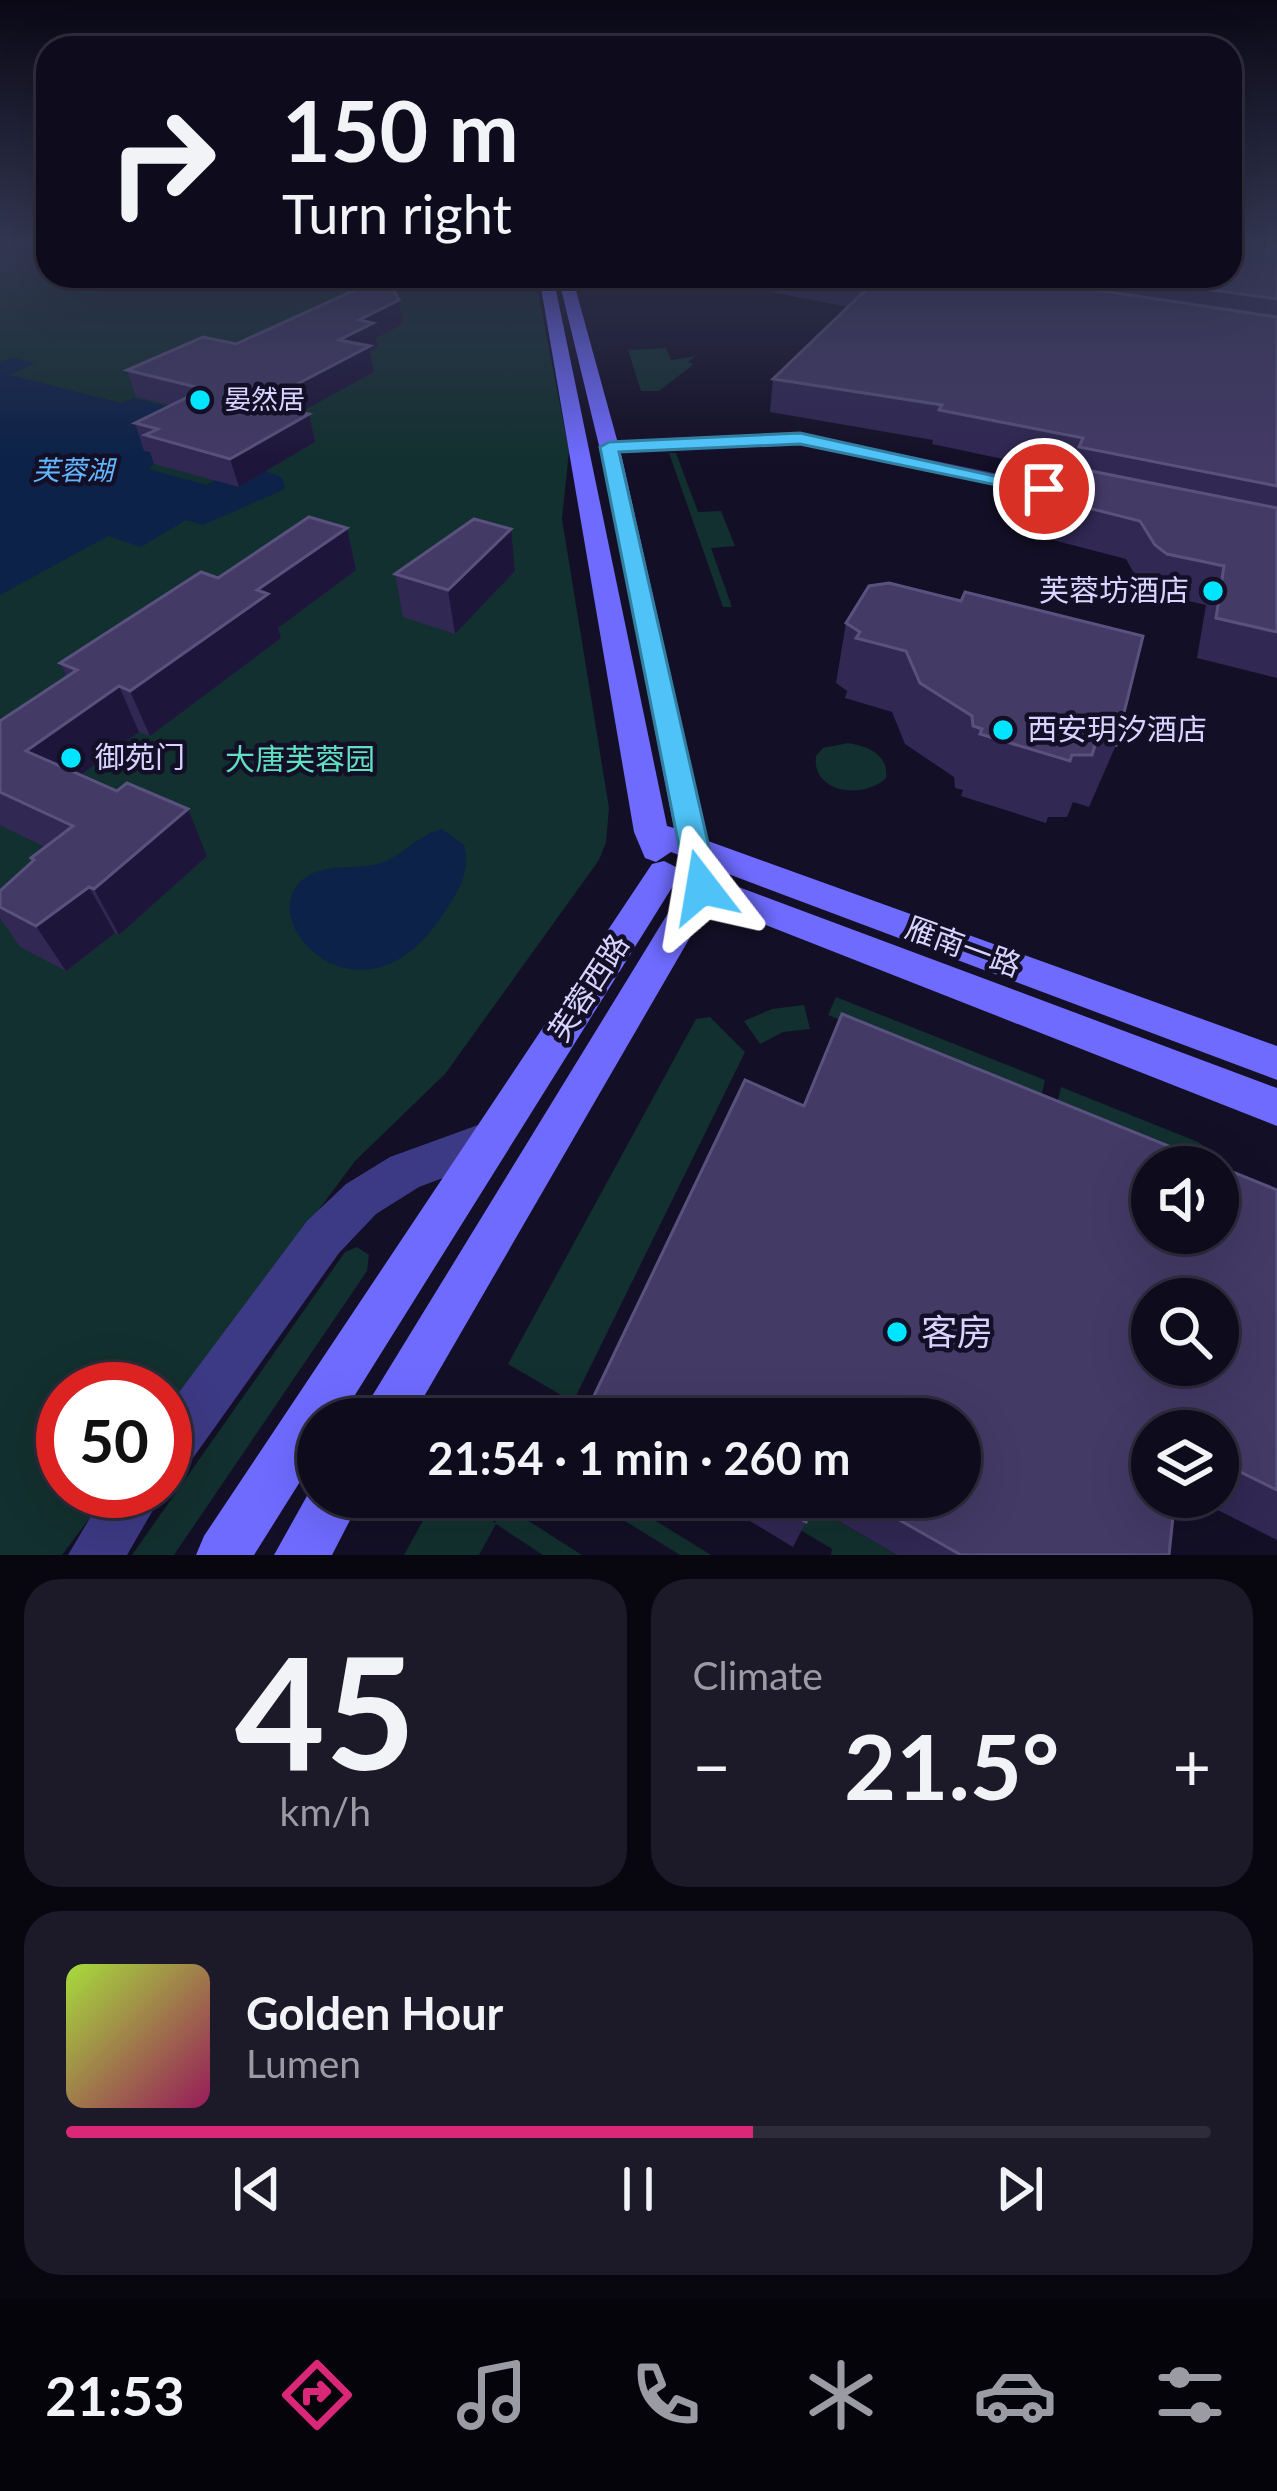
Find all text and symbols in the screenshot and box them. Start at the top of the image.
text: 150 m [282,79,519,180]
icon: right [84,84,240,240]
text: Turn right [282,181,512,246]
place label: 晏然居 [224,382,305,415]
marker: 晏然居 [187,387,213,413]
pin [993,438,1095,540]
water label: 芙蓉湖 [33,453,117,486]
icon: arrive [1011,456,1077,522]
place label: 芙蓉坊酒店 [1039,571,1189,607]
marker: 芙蓉坊酒店 [1200,578,1226,604]
place label: 西安玥汐酒店 [1027,710,1207,746]
marker: 西安玥汐酒店 [990,717,1016,743]
place label: 御苑门 [95,738,185,774]
park label: 大唐芙蓉园 [225,740,375,776]
marker: 御苑门 [58,745,84,771]
position arrow [639,824,765,950]
street label: 雁南一路 [901,908,1026,983]
street label: 芙蓉西路 [540,927,635,1047]
map controls [1131,1146,1239,1518]
button: sound [1131,1146,1239,1254]
button: search [1131,1278,1239,1386]
place label: 客房 [921,1309,993,1353]
marker: 客房 [884,1319,910,1345]
speed limit sign: 50 [36,1362,192,1518]
button: layers [1131,1410,1239,1518]
text: 21:54 · 1 min · 260 m [428,1431,850,1485]
text: 45 [235,1616,416,1803]
text: Climate [693,1652,823,1698]
text: 21.5° [844,1711,1059,1819]
text: − [693,1726,731,1805]
text: + [1173,1726,1211,1805]
text: km/h [280,1788,371,1834]
text: Golden Hour [246,1986,503,2040]
text: Lumen [246,2040,361,2086]
icon: previous [224,2156,290,2222]
icon: pause [605,2156,671,2222]
icon: next [987,2156,1053,2222]
icon: directions [275,2353,359,2437]
icon: music [450,2353,534,2437]
icon: phone [624,2353,708,2437]
icon: climate [799,2353,883,2437]
icon: car [973,2353,1057,2437]
icon: filters [1148,2353,1232,2437]
text: 21:53 [45,2363,184,2428]

